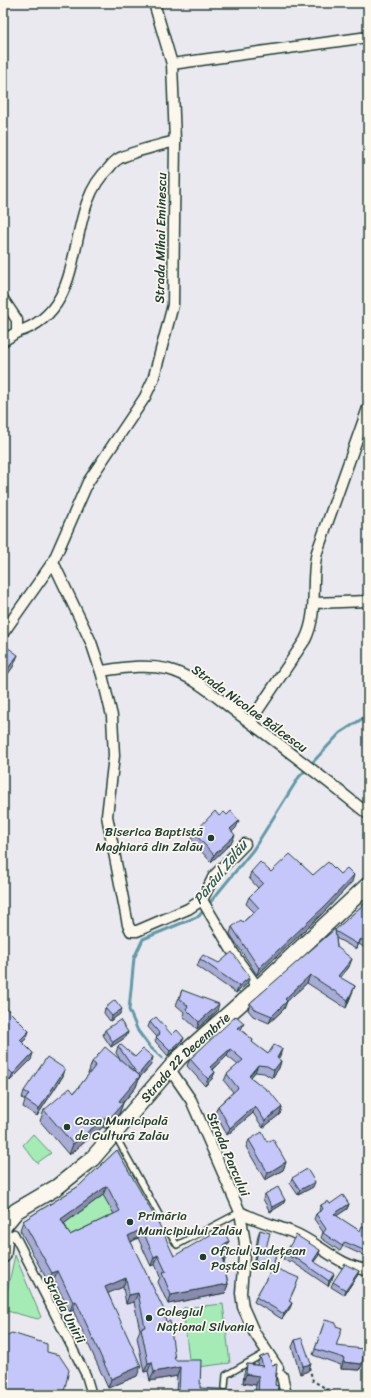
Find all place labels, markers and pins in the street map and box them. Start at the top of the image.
place label: Biserica Baptistă Maghiară din Zalău [96,820,203,858]
marker: Biserica Baptistă Maghiară din Zalău [206,833,216,843]
place label: Casa Municipală de Cultură Zalău [75,1109,169,1147]
marker: Casa Municipală de Cultură Zalău [62,1122,72,1132]
place label: Primăria Municipiului Zalău [138,1204,242,1242]
marker: Primăria Municipiului Zalău [125,1217,135,1227]
place label: Oficiul Județean Poștal Sălaj [211,1239,306,1277]
marker: Oficiul Județean Poștal Sălaj [198,1252,208,1262]
place label: Colegiul Național Silvania [157,1300,254,1338]
marker: Colegiul Național Silvania [144,1313,154,1323]

